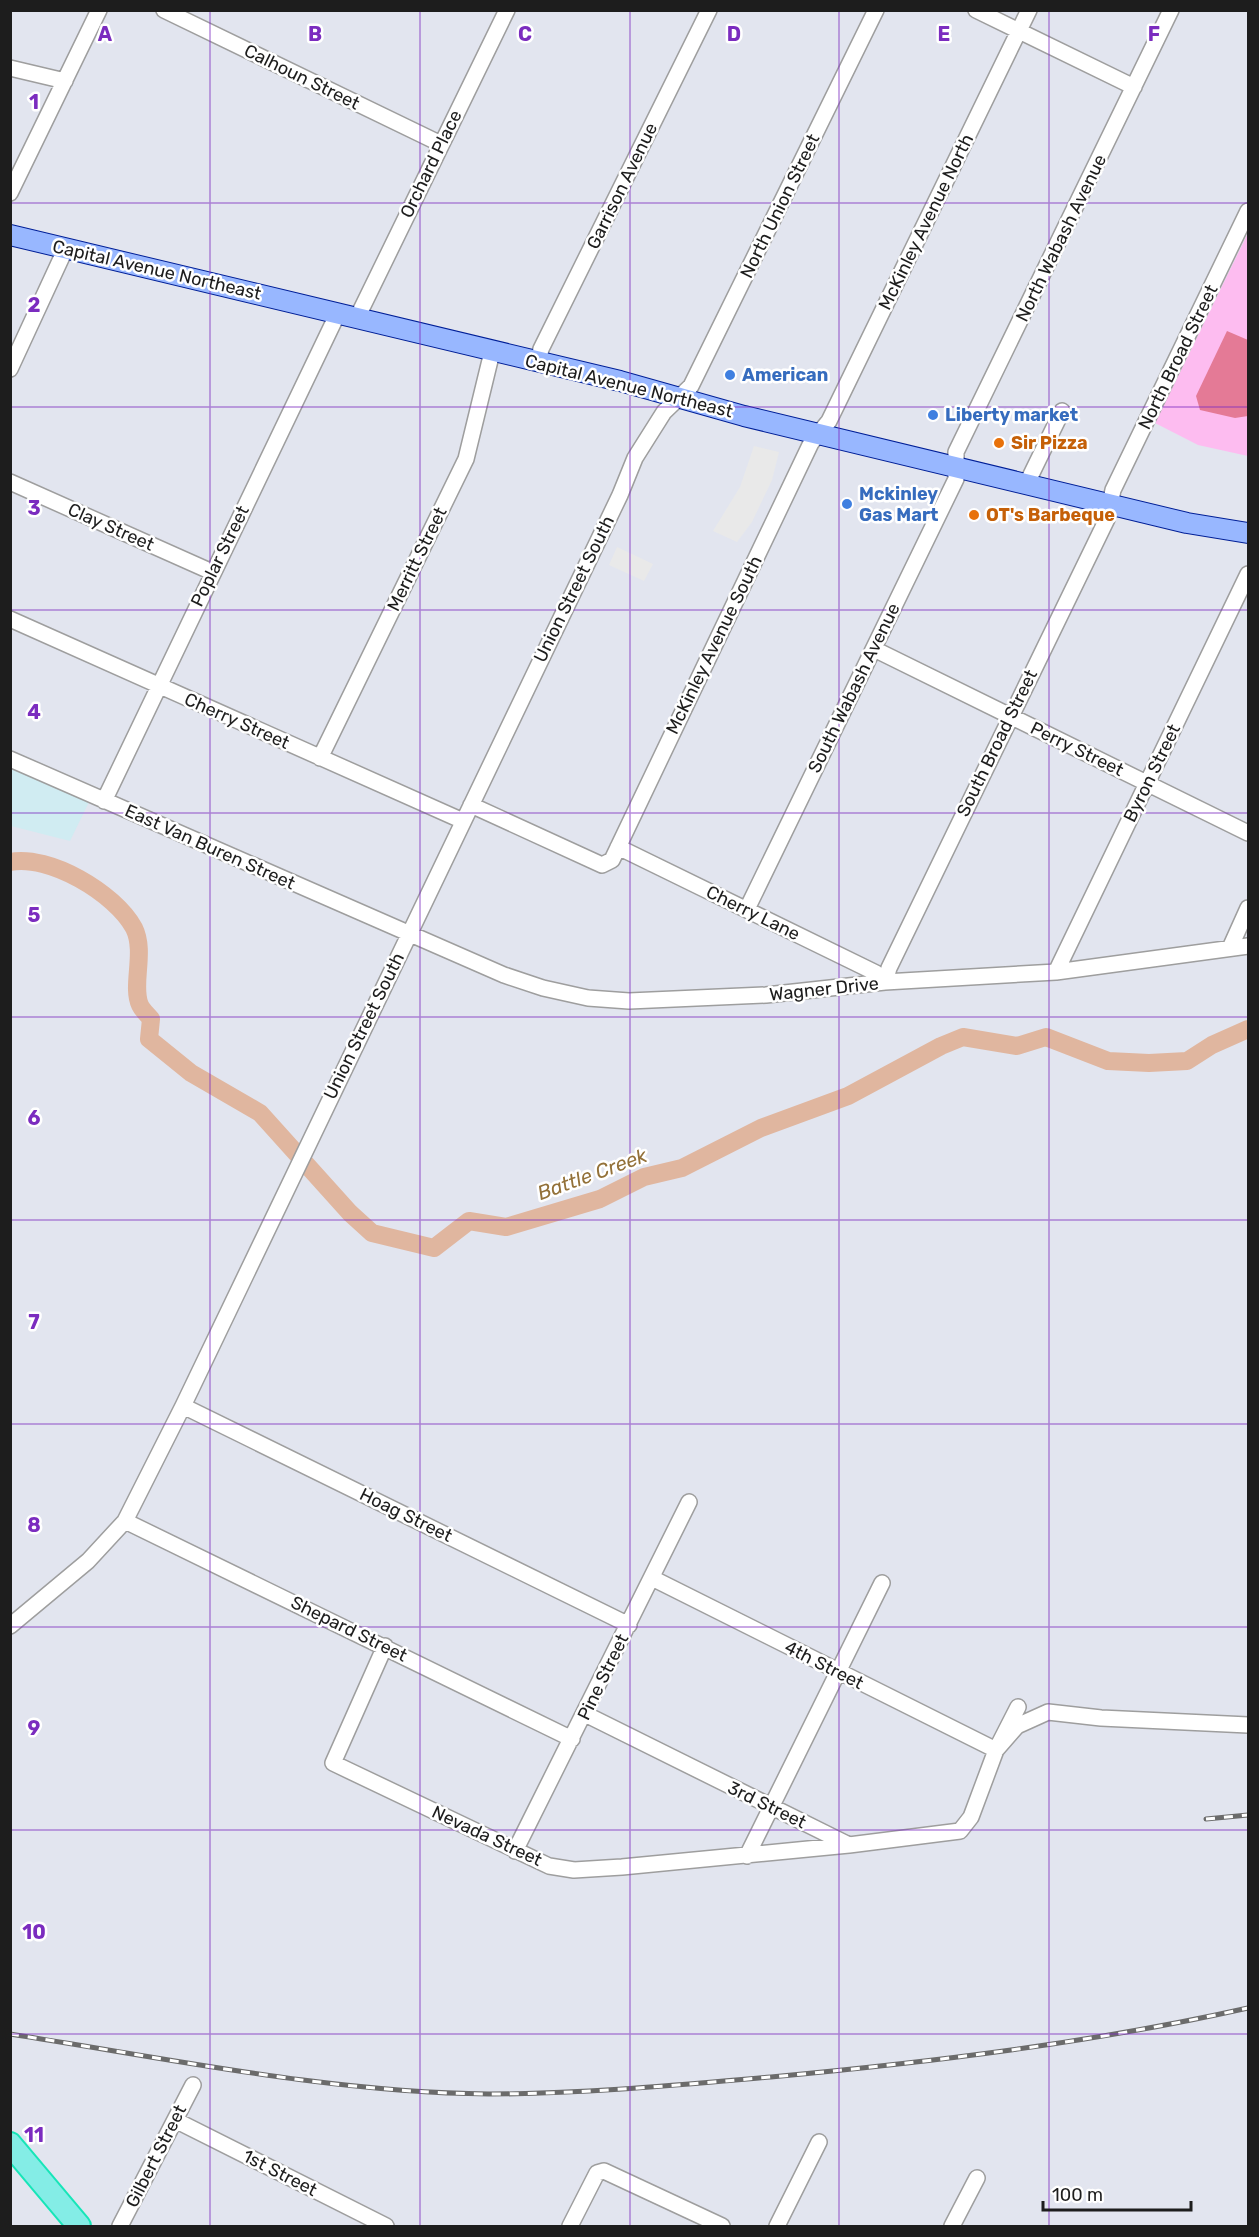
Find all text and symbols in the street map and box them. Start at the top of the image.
text: A [98,22,113,46]
text: B [308,22,322,46]
text: C [518,22,532,46]
text: D [727,22,741,46]
text: E [938,22,950,46]
text: F [1148,22,1160,46]
street label: Calhoun Street [241,40,363,114]
text: 1 [29,90,39,114]
street label: Orchard Place [395,106,467,222]
street label: Garrison Avenue [582,119,662,253]
street label: North Union Street [736,130,824,282]
street label: McKinley Avenue North [874,130,978,314]
street label: North Wabash Avenue [1011,151,1111,325]
street label: Capital Avenue Northeast [50,235,264,305]
street label: North Broad Street [1133,281,1223,433]
text: 2 [28,293,41,317]
street label: Capital Avenue Northeast [523,349,735,423]
place label: American [742,364,828,386]
marker: American [723,368,737,382]
place label: Liberty market [945,404,1078,426]
marker: Liberty market [926,408,940,422]
place label: Sir Pizza [1011,432,1088,454]
marker: Sir Pizza [992,436,1006,450]
place label: Mckinley Gas Mart [859,483,938,526]
text: 3 [27,496,41,520]
marker: Mckinley Gas Mart [840,497,854,511]
street label: Clay Street [65,498,157,556]
street label: Poplar Street [186,502,254,610]
street label: Merritt Street [382,503,452,615]
place label: OT's Barbeque [986,504,1115,526]
marker: OT's Barbeque [967,508,981,522]
street label: Union Street South [529,512,619,666]
street label: McKinley Avenue South [661,552,767,738]
street label: South Wabash Avenue [803,599,905,777]
street label: South Broad Street [952,666,1042,820]
street label: Cherry Street [181,688,293,754]
text: 4 [27,700,41,724]
street label: Perry Street [1027,717,1127,781]
street label: Byron Street [1119,720,1185,826]
street label: East Van Buren Street [121,800,299,894]
street label: Cherry Lane [703,881,803,945]
text: 5 [28,903,41,927]
street label: Union Street South [319,949,409,1103]
street label: Wagner Drive [768,972,880,1006]
text: 6 [27,1106,41,1130]
water label: Battle Creek [534,1143,651,1205]
text: 7 [28,1310,40,1334]
street label: Hoag Street [356,1483,456,1547]
text: 8 [27,1513,41,1537]
street label: Shepard Street [287,1591,411,1667]
street label: Pine Street [573,1630,633,1724]
street label: 4th Street [781,1636,867,1694]
text: 9 [28,1716,41,1740]
street label: 3rd Street [724,1777,810,1833]
street label: Nevada Street [428,1801,546,1871]
text: 10 [22,1920,46,1944]
street label: Gilbert Street [121,2101,191,2211]
text: 11 [24,2123,44,2147]
street label: 1st Street [239,2145,321,2201]
scale bar [1043,2174,1192,2212]
text: 100 m [1052,2184,1103,2206]

